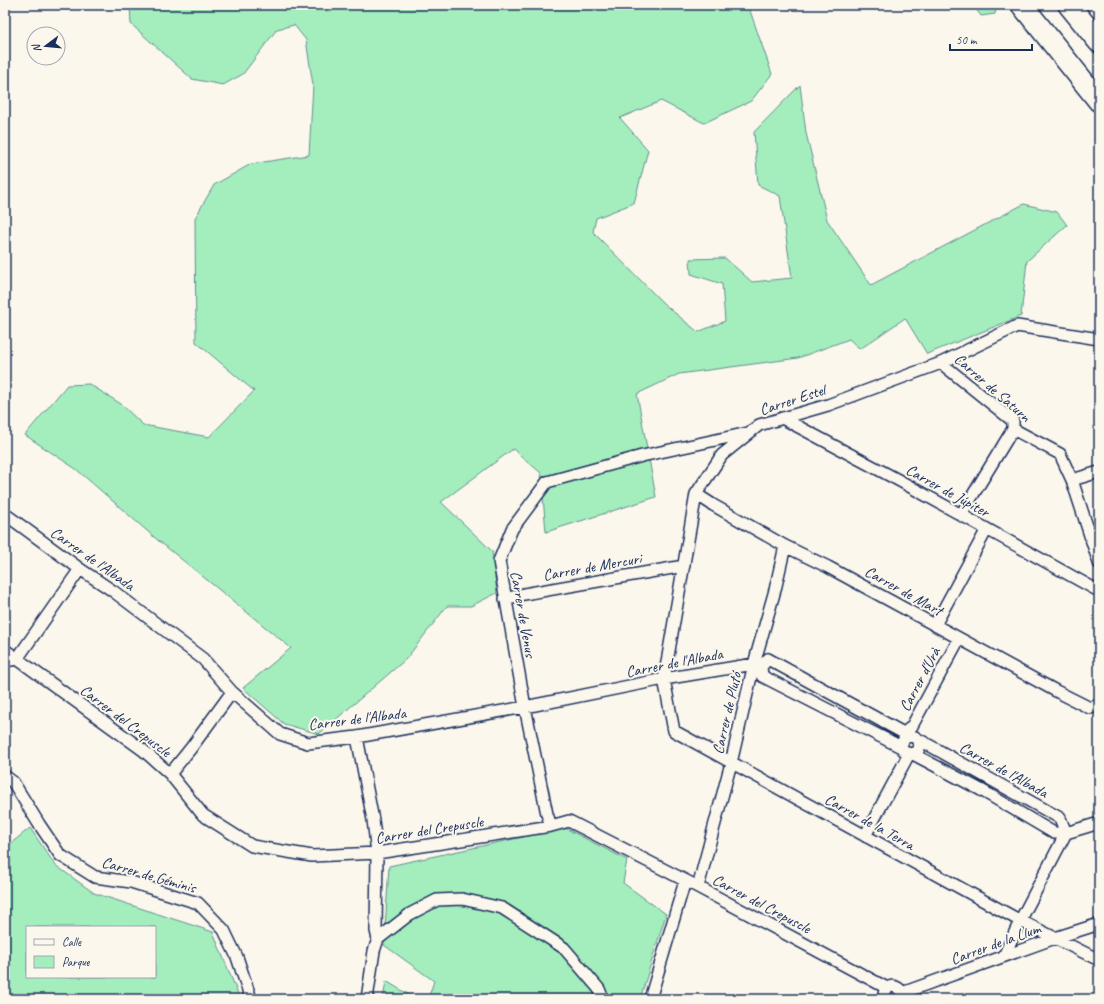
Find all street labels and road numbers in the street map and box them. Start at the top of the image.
street label: Carrer de Saturn [950,349,1035,427]
street label: Carrer Estel [757,379,831,420]
street label: Carrer de Júpiter [902,460,994,523]
street label: Carrer de l'Albada [46,522,140,596]
street label: Carrer de Mercuri [541,548,645,585]
street label: Carrer de Mart [861,561,948,622]
street label: Carrer de Venus [506,569,541,660]
street label: Carrer de l'Albada [624,643,726,682]
street label: Carrer d'Urà [895,643,946,715]
street label: Carrer de Plutó [708,668,747,756]
street label: Carrer del Crepuscle [76,680,176,763]
street label: Carrer de l'Albada [307,703,409,735]
street label: Carrer de l'Albada [956,737,1053,803]
street label: Carrer de la Terra [821,789,919,855]
street label: Carrer del Crepuscle [374,811,486,848]
street label: Carrer de Géminis [99,852,200,898]
street label: Carrer del Crepuscle [709,870,816,939]
street label: Carrer de la Llum [948,918,1045,969]

